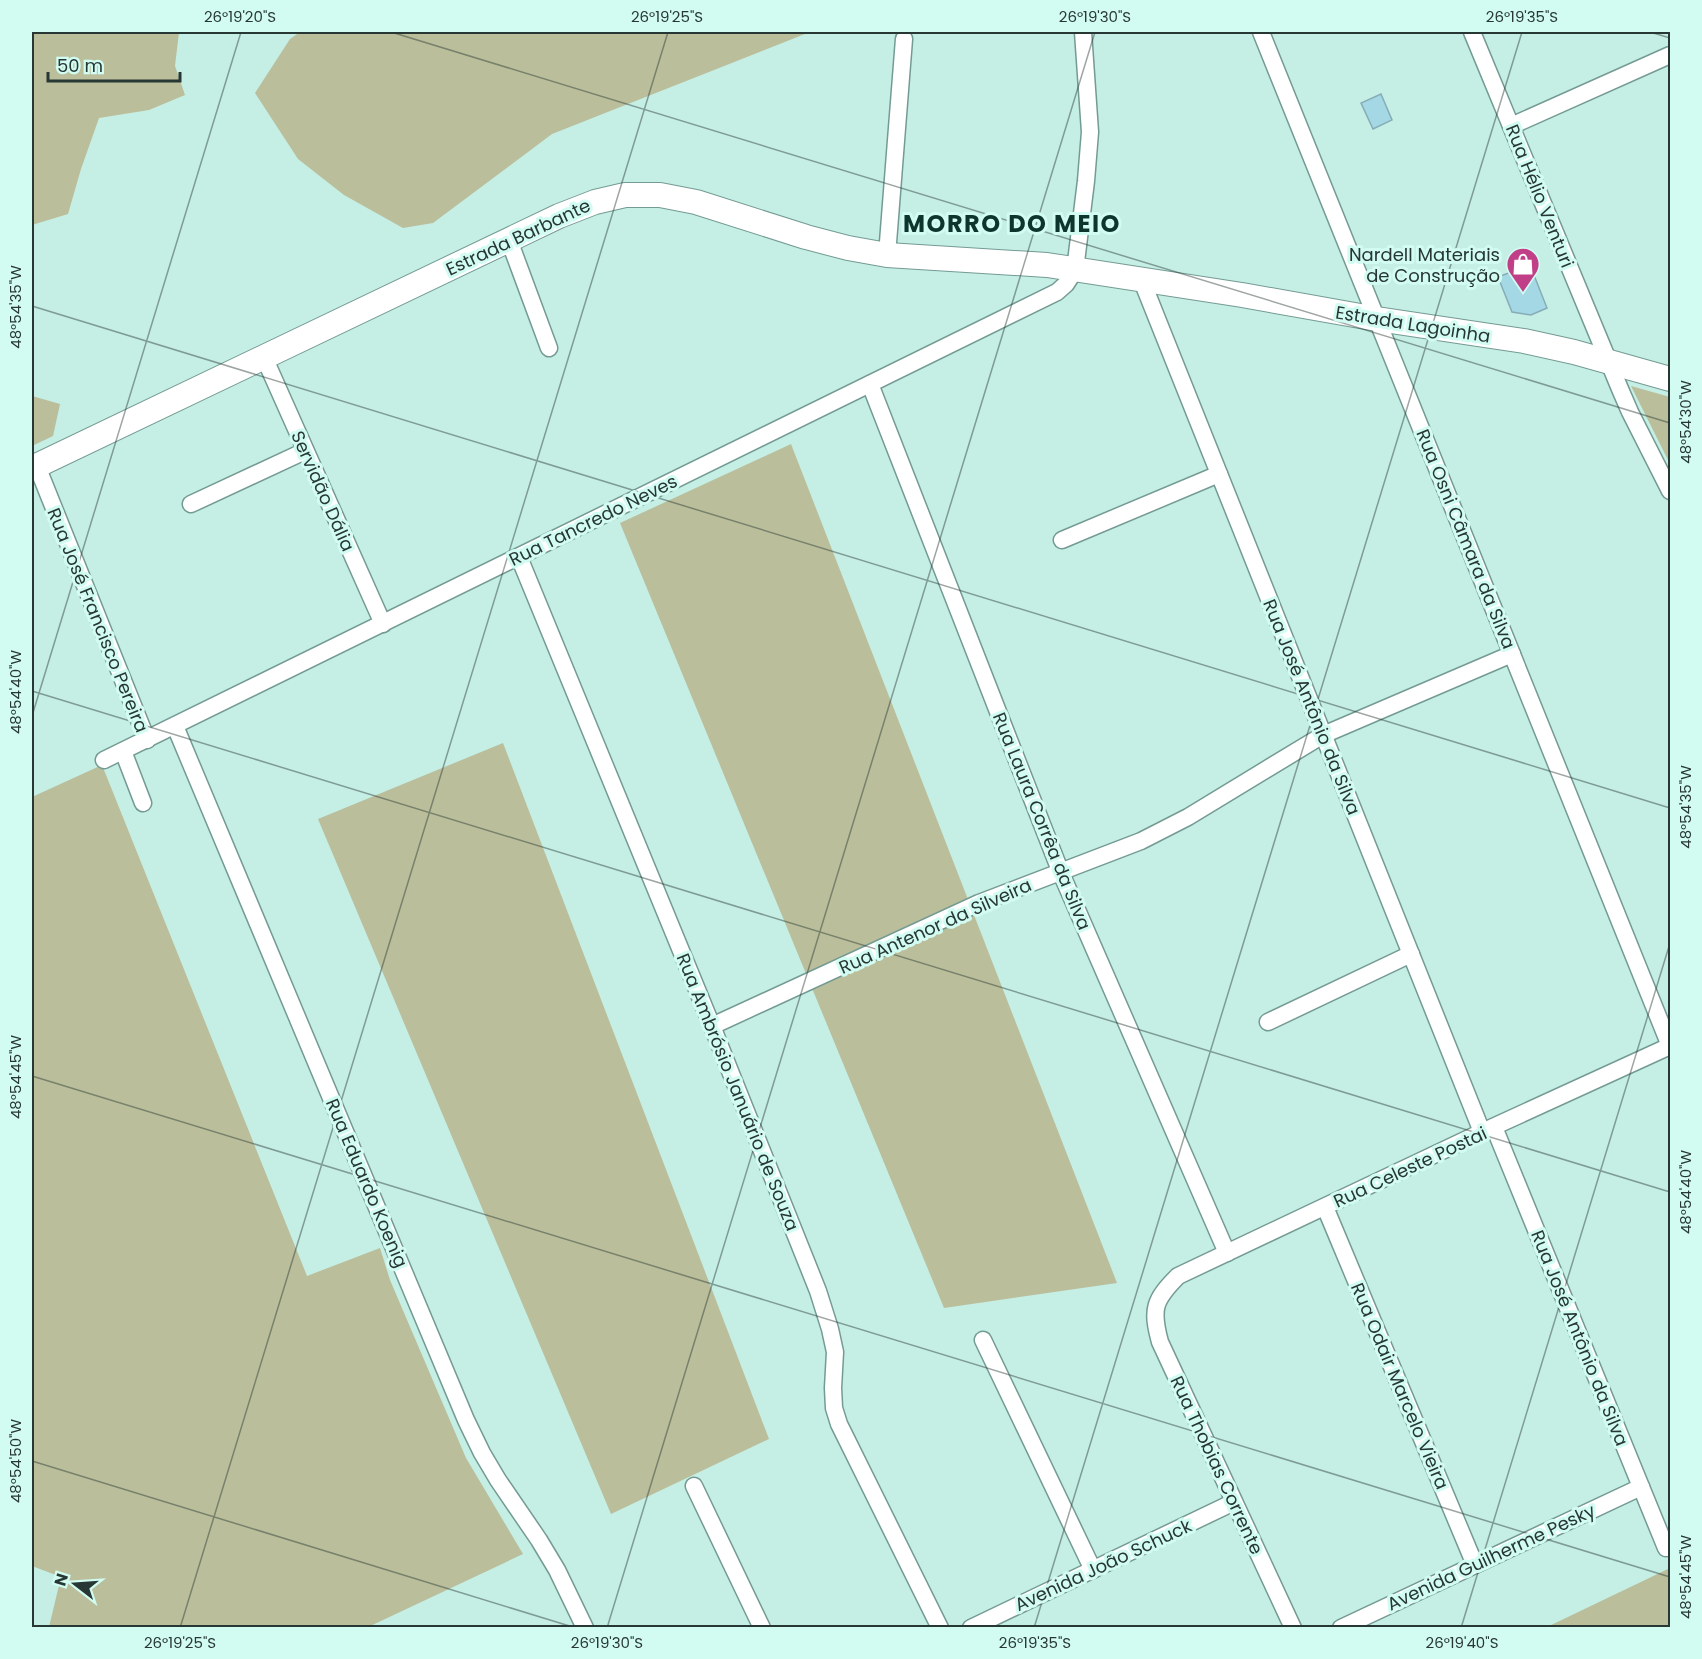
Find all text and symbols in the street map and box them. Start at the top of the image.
text: 26°19'20"S [204,6,276,27]
text: 26°19'25"S [631,6,703,27]
text: 26°19'30"S [1059,6,1131,27]
text: 26°19'35"S [1486,6,1558,27]
scale bar [48,45,180,83]
text: 50 m [57,53,103,78]
street label: Rua Hélio Venturi [1500,121,1580,271]
street label: Estrada Barbante [442,193,594,281]
district label: MORRO DO MEIO [903,207,1121,240]
place label: Nardell Materiais de Construção [1349,242,1500,288]
shop icon: Nardell Materiais de Construção [1505,246,1541,293]
text: 48°54'35"W [5,265,26,349]
street label: Estrada Lagoinha [1334,299,1492,349]
text: 48°54'30"W [1675,380,1696,464]
street label: Rua Osni Câmara da Silva [1410,425,1522,653]
street label: Servidão Dália [285,427,361,555]
street label: Rua Tancredo Neves [505,468,681,572]
street label: Rua José Francisco Pereira [41,504,155,736]
street label: Rua José Antônio da Silva [1257,595,1367,819]
text: 48°54'40"W [5,650,26,734]
street label: Rua Laura Corrêa da Silva [987,709,1097,933]
text: 48°54'35"W [1675,765,1696,849]
street label: Rua Antenor da Silveira [835,872,1035,980]
street label: Rua Ambrósio Januário de Souza [671,950,805,1234]
text: 48°54'45"W [5,1035,26,1119]
street label: Rua Eduardo Koenig [320,1095,414,1271]
street label: Rua Celeste Postai [1329,1120,1491,1214]
text: 48°54'40"W [1675,1150,1696,1234]
street label: Rua José Antônio da Silva [1525,1226,1635,1450]
street label: Rua Odair Marcelo Vieira [1345,1279,1455,1493]
street label: Rua Thobias Corrente [1165,1372,1269,1558]
text: 48°54'50"W [5,1419,26,1503]
street label: Avenida Guilherme Pesky [1383,1498,1599,1616]
street label: Avenida João Schuck [1010,1513,1196,1617]
text: 48°54'45"W [1675,1535,1696,1619]
north arrow [45,1554,105,1614]
text: N [48,1571,74,1589]
text: 26°19'25"S [144,1632,216,1653]
text: 26°19'30"S [571,1632,643,1653]
text: 26°19'35"S [999,1632,1071,1653]
text: 26°19'40"S [1426,1632,1498,1653]

